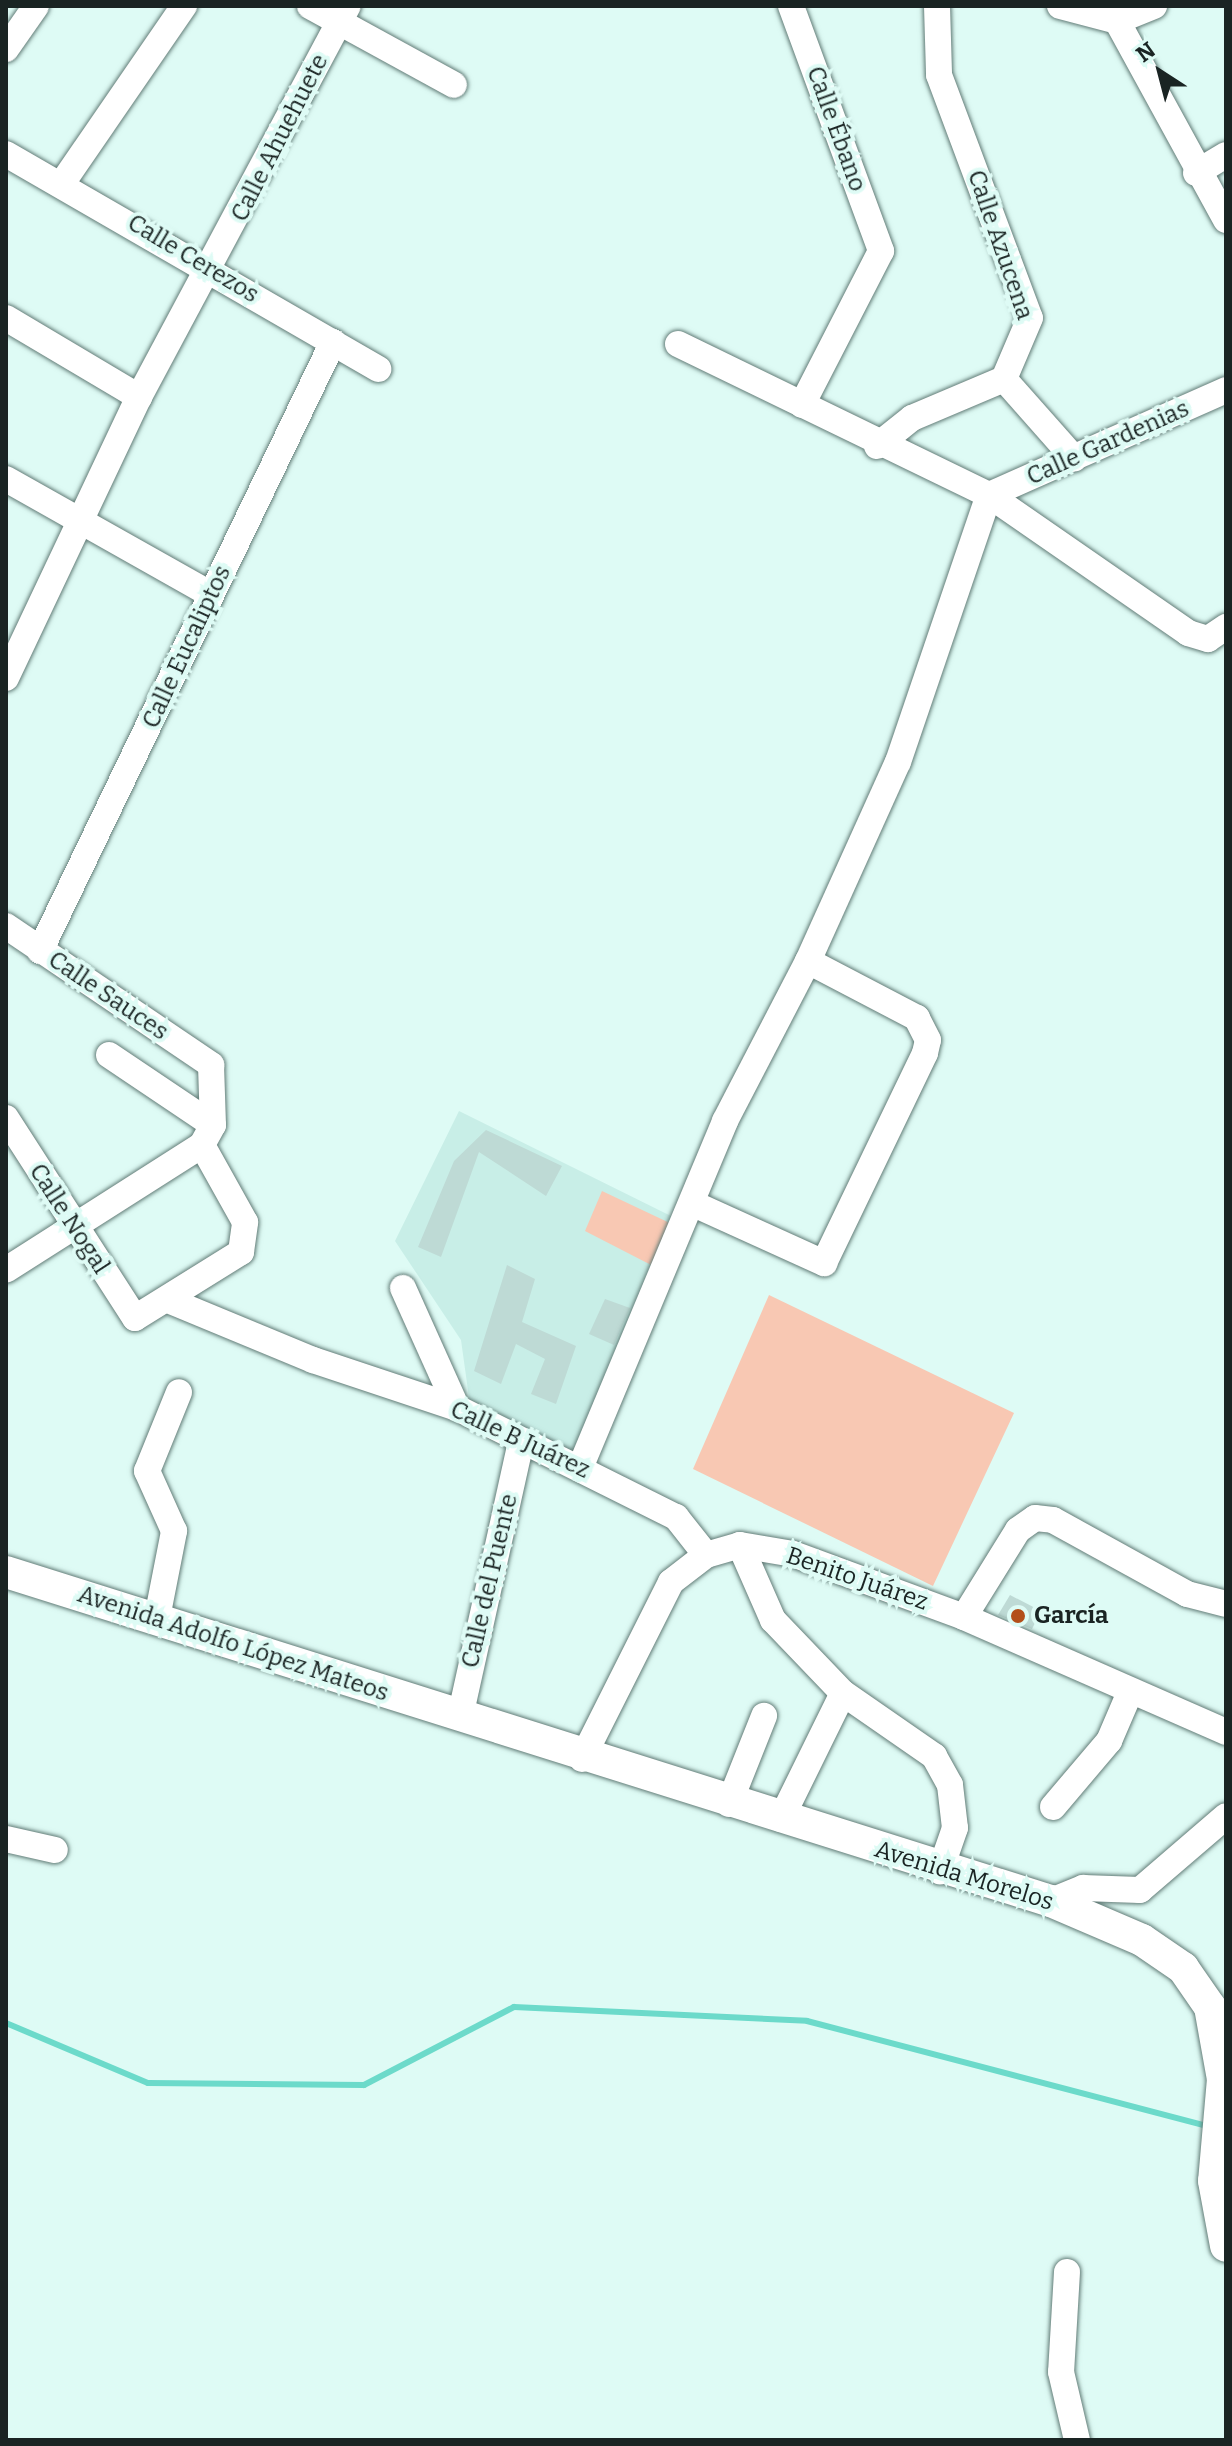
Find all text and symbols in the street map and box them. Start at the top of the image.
north arrow [1120,32,1200,112]
text: N [1131,36,1160,68]
street label: Calle Ahuehuete [225,50,335,226]
street label: Calle Ébano [800,63,872,195]
street label: Calle Azucena [961,167,1039,323]
street label: Calle Cerezos [122,209,264,309]
street label: Calle Gardenias [1022,394,1194,492]
street label: Calle Eucaliptos [137,561,237,733]
street label: Calle Sauces [43,945,173,1047]
street label: Calle Nogal [23,1159,115,1279]
street label: Calle B Juárez [446,1395,594,1485]
street label: Calle del Puente [456,1491,524,1671]
street label: Benito Juárez [782,1541,932,1617]
street label: Avenida Adolfo López Mateos [74,1580,392,1708]
place label: García [1034,1602,1108,1630]
marker: García [1009,1607,1027,1625]
street label: Avenida Morelos [871,1835,1057,1917]

